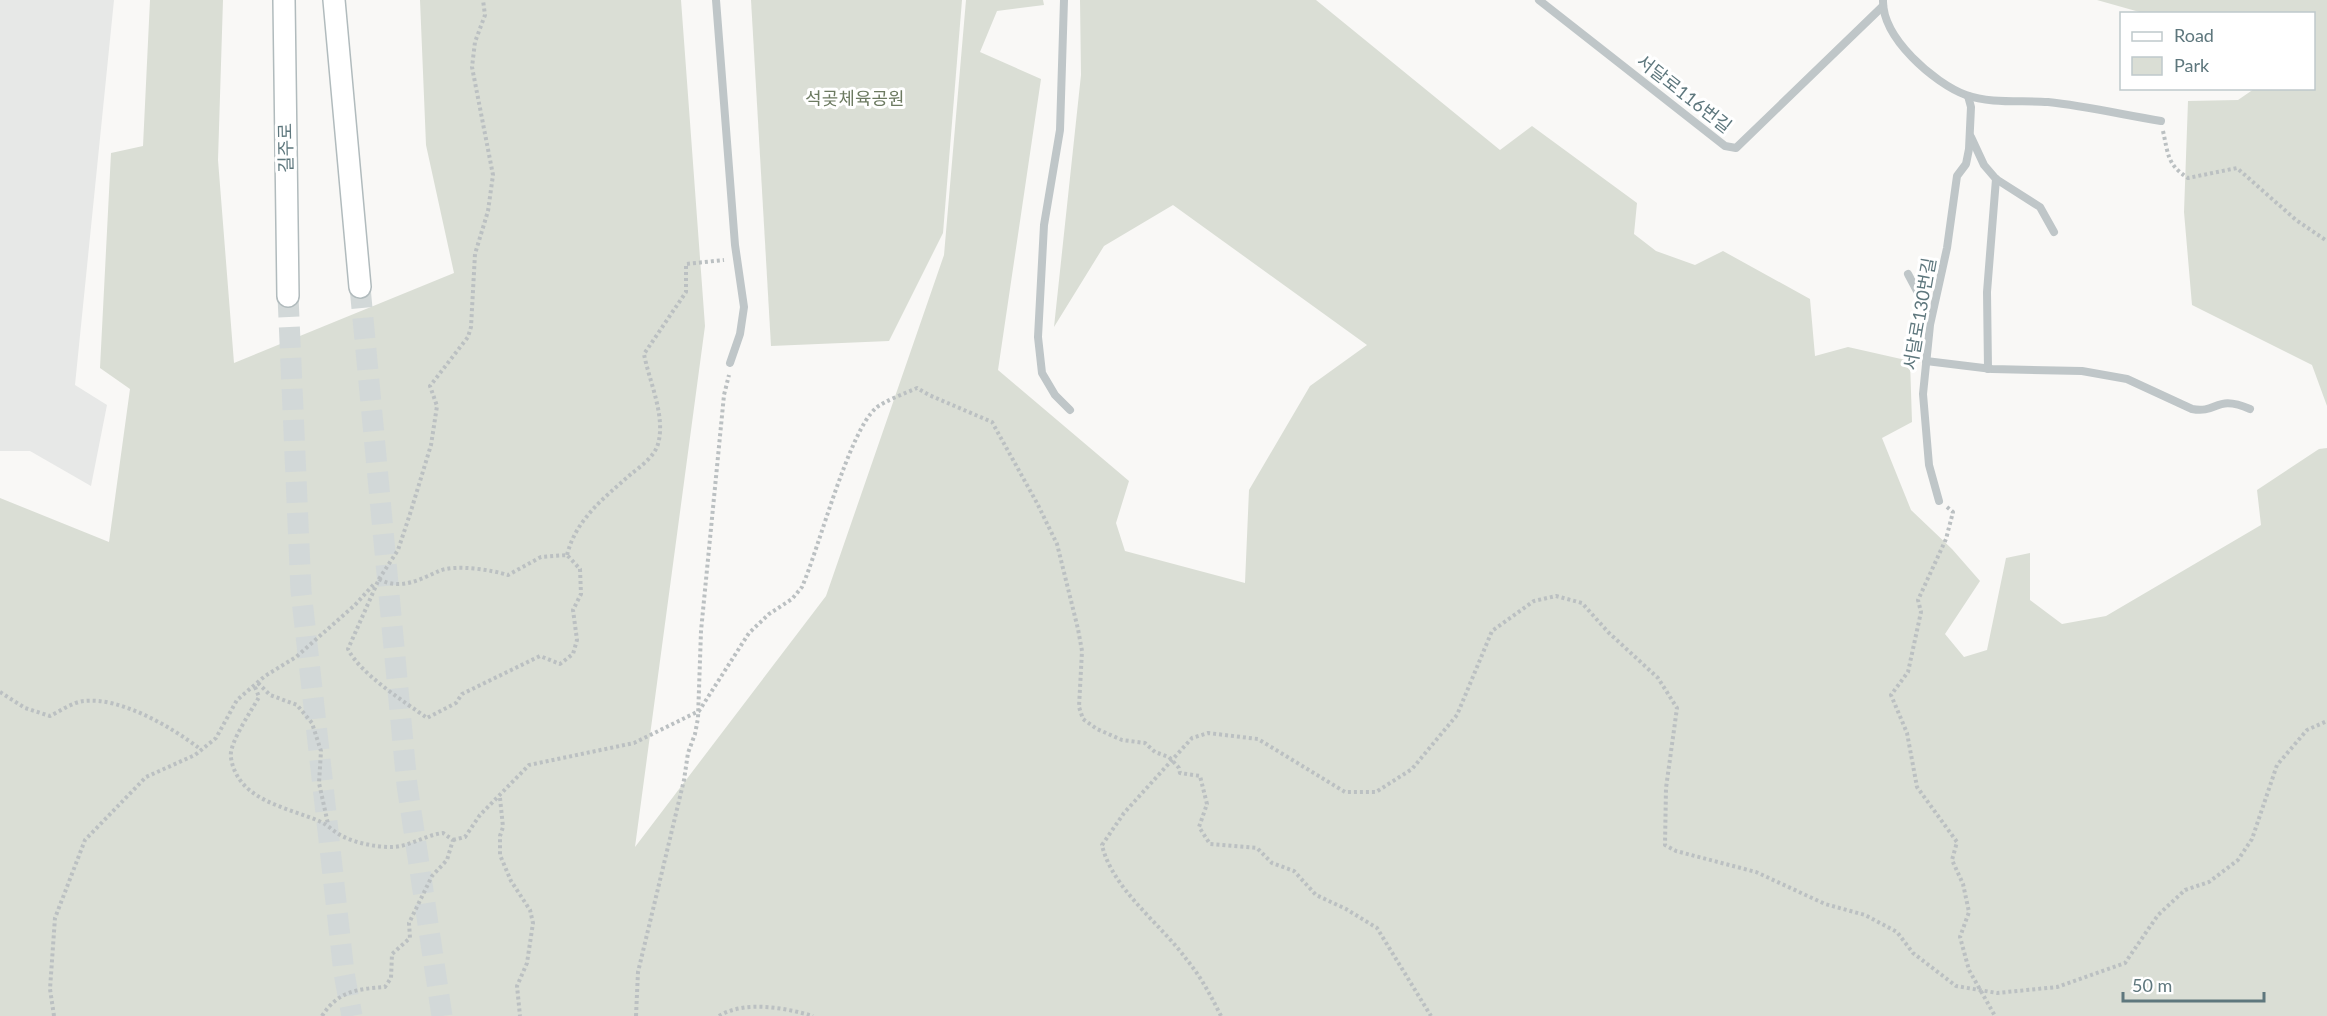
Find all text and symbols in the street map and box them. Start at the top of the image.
legend [2120,12,2315,90]
text: Road [2174,24,2214,46]
street label: 서달로116번길 [1633,49,1736,137]
text: Park [2174,54,2210,76]
park label: 석곶체육공원 [805,87,905,109]
street label: 길주로 [274,123,296,173]
street label: 서달로130번길 [1898,256,1940,372]
scale bar [2123,965,2264,1003]
text: 50 m [2132,974,2172,996]

